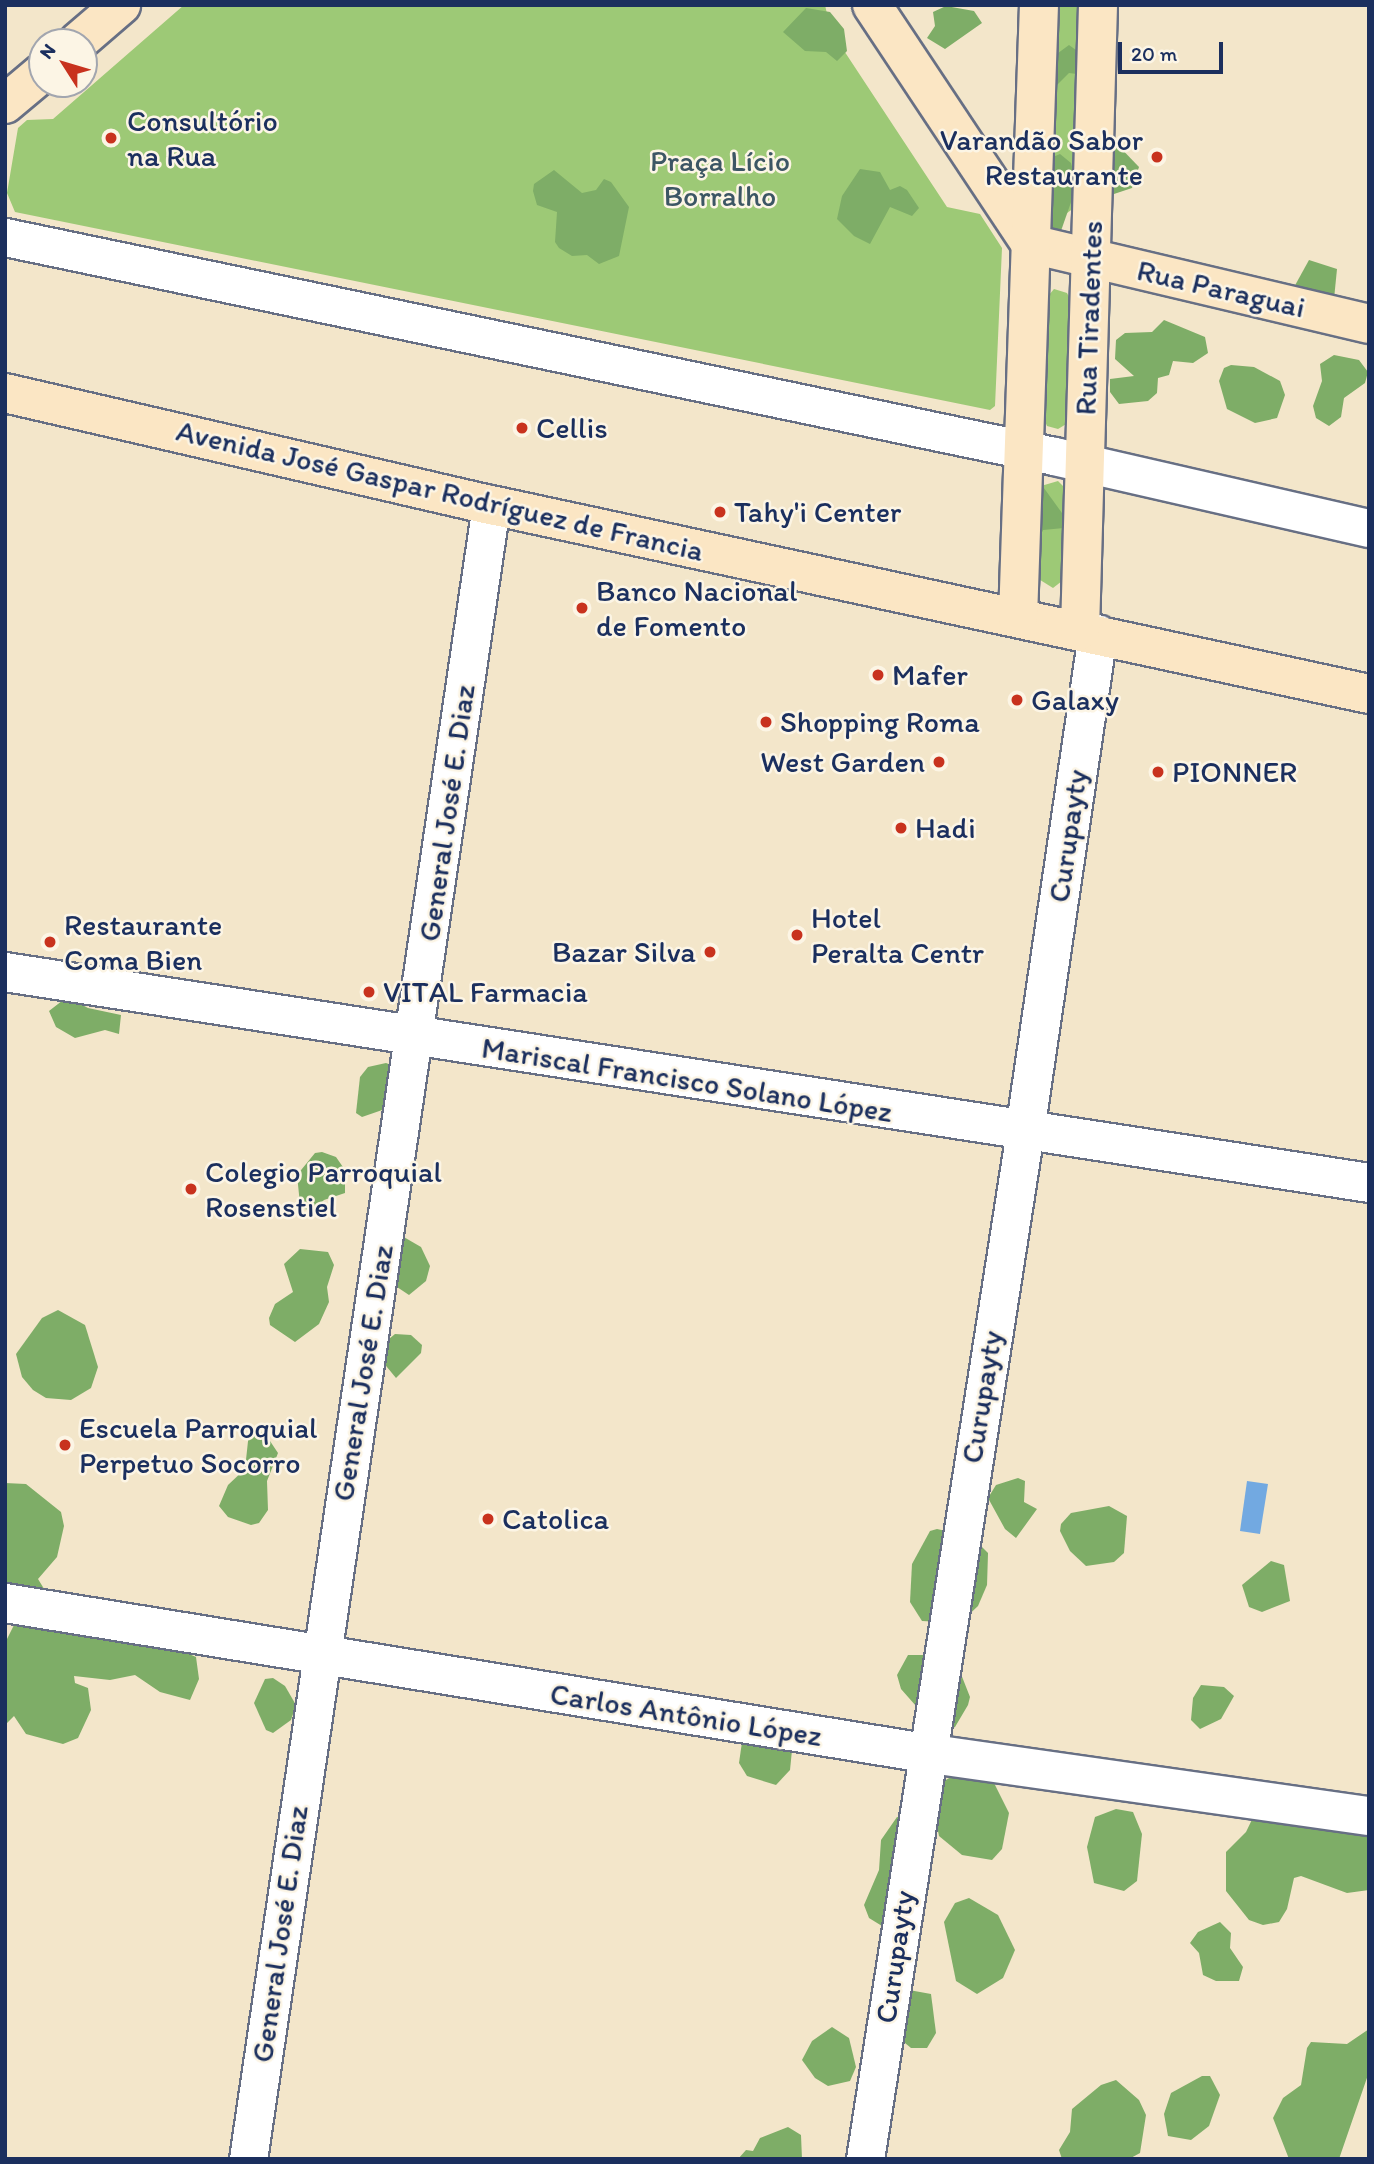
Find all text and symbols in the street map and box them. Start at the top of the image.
north arrow [28,28,98,98]
scale bar [1122,28,1227,72]
text: N [34,39,60,63]
text: 20 m [1131,41,1177,66]
place label: Consultório na Rua [127,103,278,174]
place label: Varandão Sabor Restaurante [940,122,1143,192]
marker: Consultório na Rua [101,128,121,148]
park label: Praça Lício Borralho [650,143,790,214]
marker: Varandão Sabor Restaurante [1149,149,1165,165]
street label: Rua Tiradentes [1068,221,1110,415]
street label: Rua Paraguai [1134,252,1308,326]
place label: Cellis [536,410,608,446]
street label: Avenida José Gaspar Rodríguez de Francia [173,413,707,569]
marker: Cellis [514,420,530,436]
place label: Tahy'i Center [734,494,902,530]
marker: Tahy'i Center [712,504,728,520]
place label: Banco Nacional de Fomento [596,573,797,644]
marker: Banco Nacional de Fomento [574,600,590,616]
place label: Mafer [892,657,968,693]
marker: Mafer [870,667,886,683]
street label: General José E. Diaz [411,682,483,944]
place label: Galaxy [1031,682,1119,718]
marker: Galaxy [1009,692,1025,708]
place label: Shopping Roma [780,704,979,740]
marker: Shopping Roma [758,714,774,730]
place label: West Garden [759,744,925,780]
marker: West Garden [931,754,947,770]
place label: PIONNER [1172,754,1297,790]
marker: PIONNER [1150,764,1166,780]
street label: Curupayty [1041,767,1095,905]
place label: Hadi [915,810,976,846]
marker: Hadi [893,820,909,836]
place label: Hotel Peralta Centr [811,900,984,970]
place label: Restaurante Coma Bien [64,907,222,978]
marker: Hotel Peralta Centr [789,927,805,943]
marker: Restaurante Coma Bien [42,934,58,950]
place label: Bazar Silva [553,934,696,970]
marker: Bazar Silva [702,944,718,960]
place label: VITAL Farmacia [383,974,588,1010]
marker: VITAL Farmacia [361,984,377,1000]
street label: Mariscal Francisco Solano López [480,1030,894,1130]
place label: Colegio Parroquial Rosenstiel [205,1154,441,1224]
marker: Colegio Parroquial Rosenstiel [183,1181,199,1197]
street label: General José E. Diaz [325,1242,401,1504]
street label: Curupayty [954,1328,1010,1466]
place label: Escuela Parroquial Perpetuo Socorro [79,1410,317,1480]
marker: Escuela Parroquial Perpetuo Socorro [57,1437,73,1453]
place label: Catolica [502,1501,609,1537]
marker: Catolica [480,1511,496,1527]
street label: Carlos Antônio López [548,1676,824,1754]
street label: General José E. Diaz [244,1803,316,2065]
street label: Curupayty [868,1888,922,2026]

